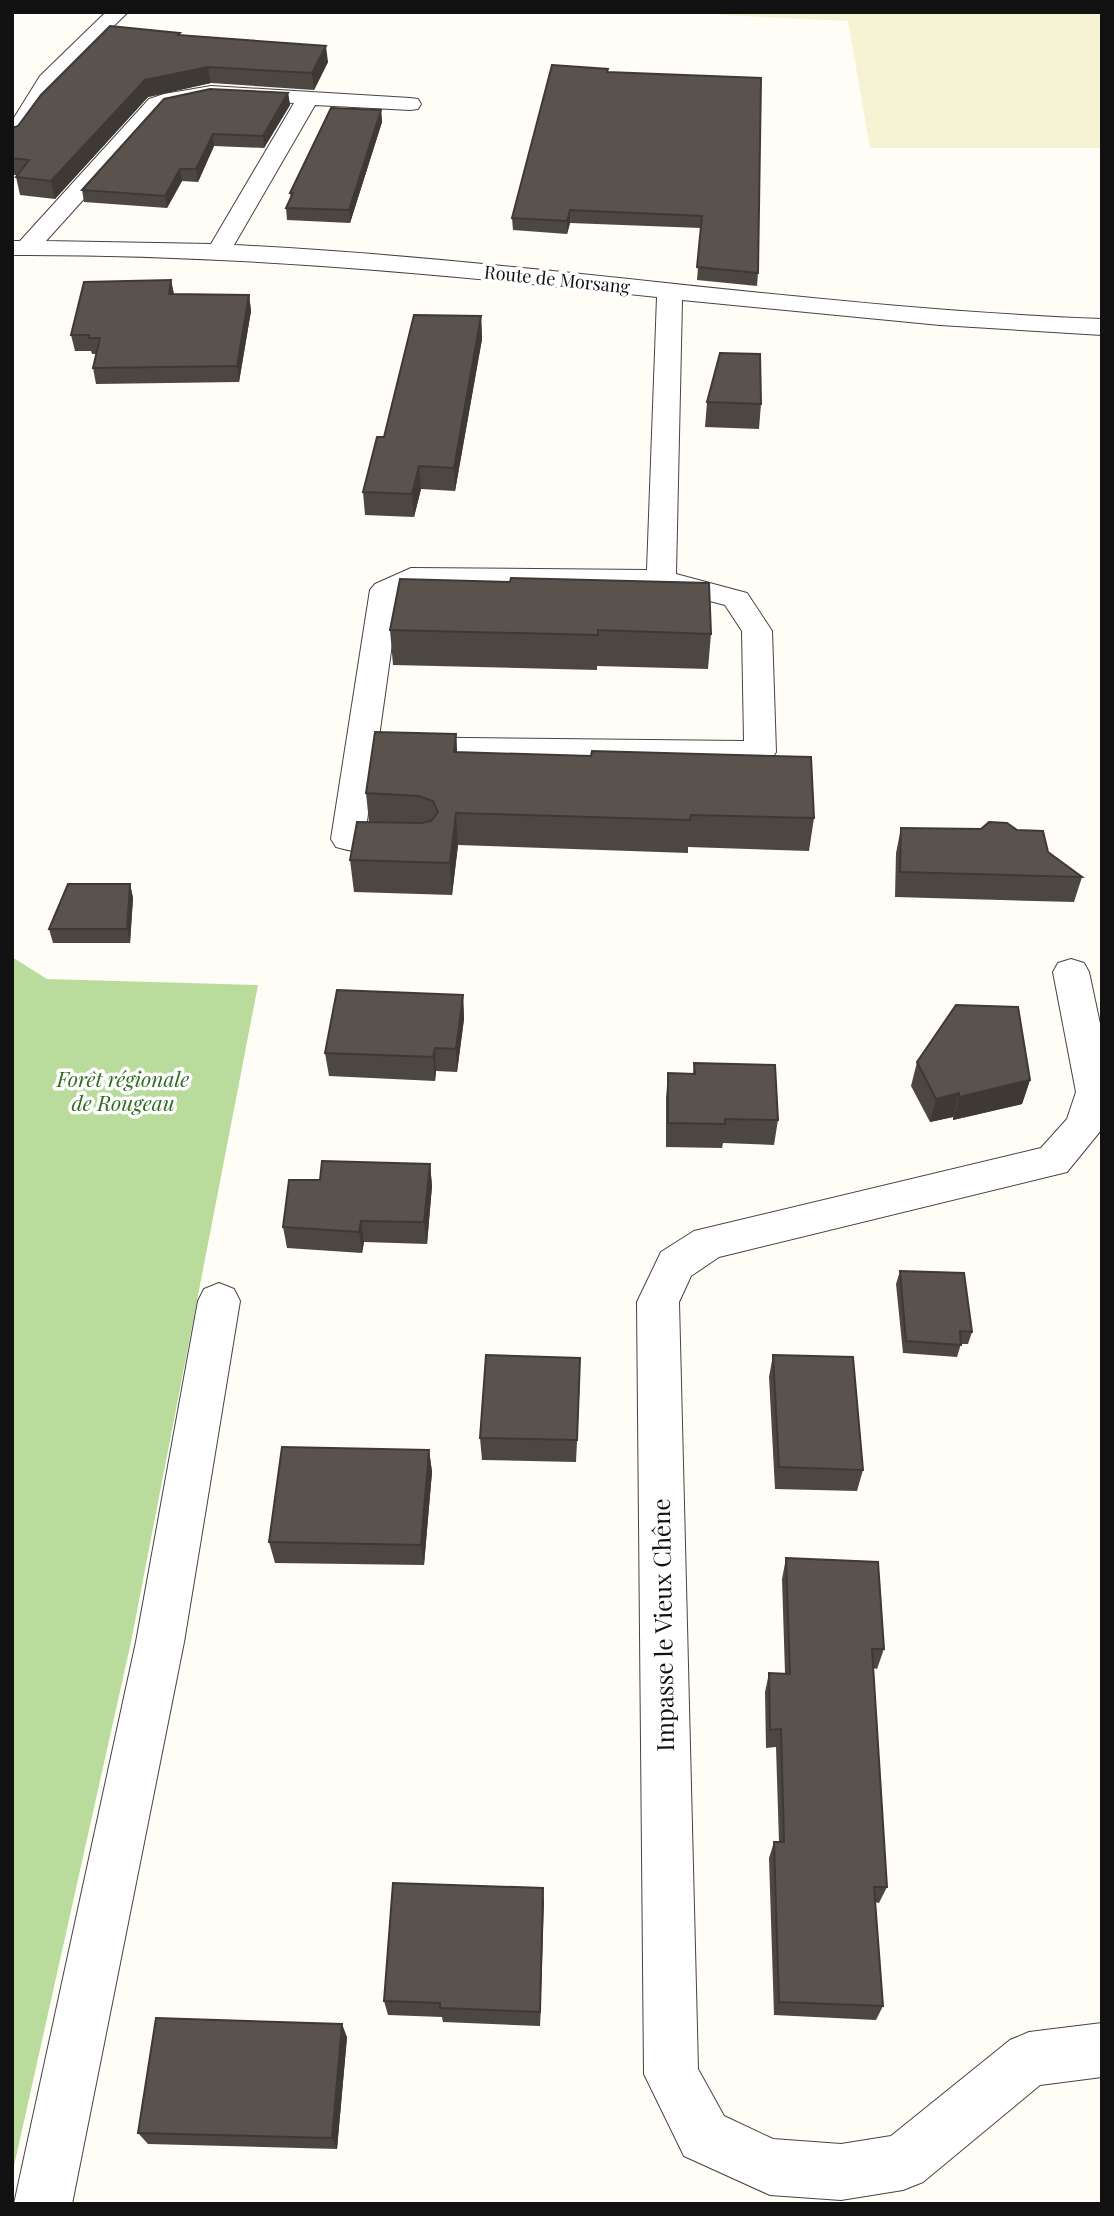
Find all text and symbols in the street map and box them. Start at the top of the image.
street label: Route de Morsang [483,259,632,299]
park label: Forêt régionale de Rougeau [56,1064,189,1116]
street label: Impasse le Vieux Chêne [644,1498,680,1752]

